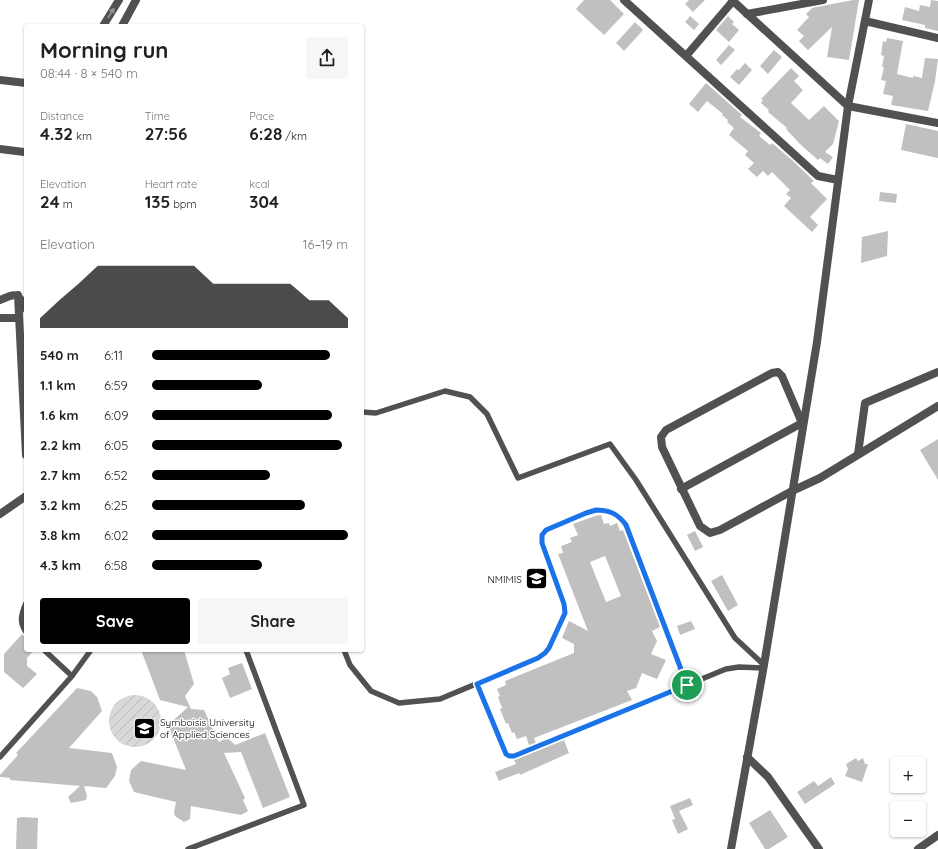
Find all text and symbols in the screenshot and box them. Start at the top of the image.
one-way arrow [108,7,115,19]
text: Morning run [40,36,168,64]
button: share [306,37,348,79]
text: 08:44 · 8 × 540 m [40,65,138,81]
text: Distance [40,109,84,123]
text: Time [145,109,170,123]
text: Pace [249,109,274,123]
text: 4.32 [40,123,73,144]
text: 27:56 [145,123,188,144]
text: 6:28 [249,123,282,144]
text: km [73,129,92,143]
text: /km [282,129,307,143]
text: Elevation [40,177,86,191]
text: Heart rate [145,177,197,191]
text: kcal [249,177,270,191]
text: 24 [40,191,60,212]
text: 135 [145,191,170,212]
text: 304 [249,191,279,212]
text: m [60,197,73,211]
text: bpm [170,197,197,211]
text: Elevation [40,236,95,252]
text: 16–19 m [303,236,348,252]
text: 540 m [40,347,79,363]
text: 6:11 [104,347,123,363]
text: 1.1 km [40,377,76,393]
text: 6:59 [104,377,128,393]
text: 1.6 km [40,407,79,423]
text: 6:09 [104,407,128,423]
text: 2.2 km [40,437,81,453]
text: 6:05 [104,437,128,453]
text: 2.7 km [40,467,81,483]
text: 6:52 [104,467,128,483]
text: 3.2 km [40,497,81,513]
text: 6:25 [104,497,128,513]
text: 3.8 km [40,527,80,543]
text: 6:02 [104,527,128,543]
text: 4.3 km [40,557,81,573]
text: 6:58 [104,557,128,573]
school or university icon: NMIMIS [524,566,550,592]
place label: NMIMIS [488,573,522,586]
button: Save [40,598,190,644]
button: Share [198,598,348,644]
pin [670,668,704,702]
icon: arrive [676,674,698,696]
school or university icon: Symboisis University of Applied Sciences [131,715,157,741]
place label: Symboisis University of Applied Sciences [160,716,255,741]
map controls [890,757,926,837]
button: + [890,757,926,793]
button: − [890,801,926,837]

